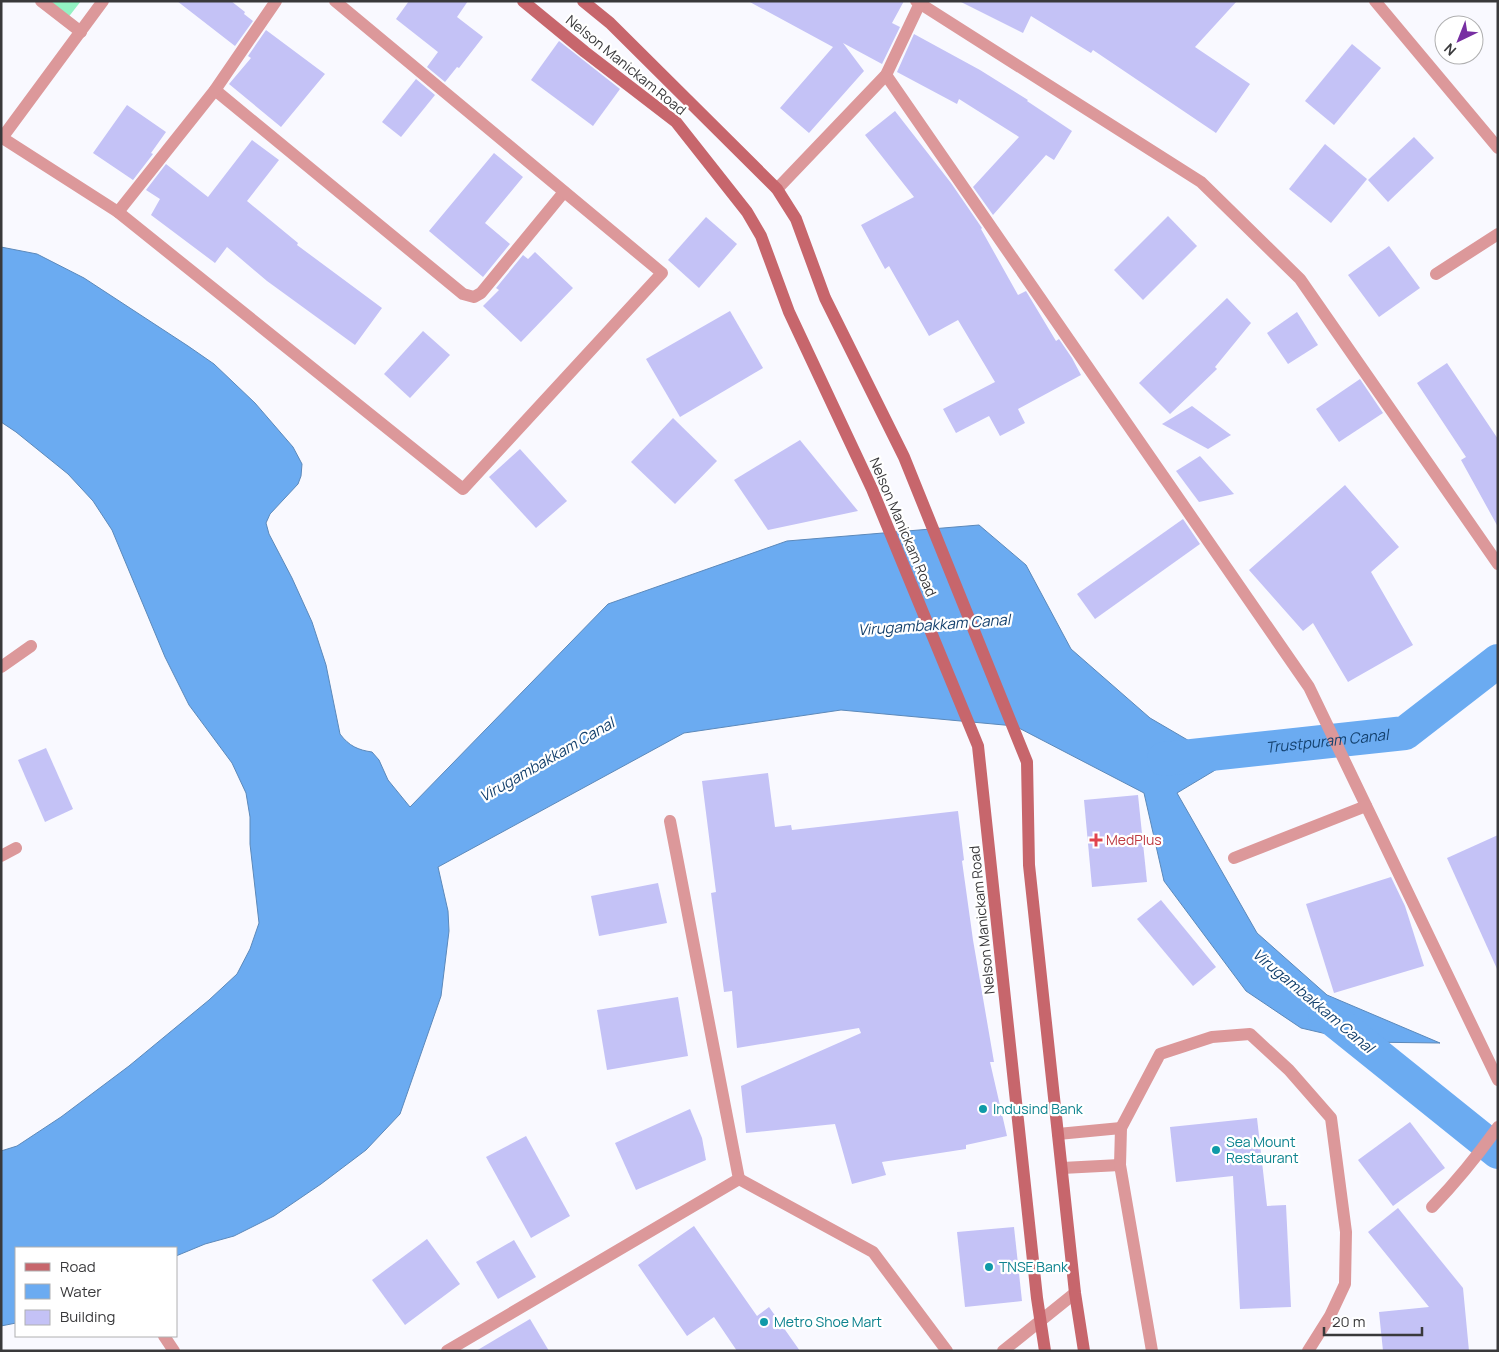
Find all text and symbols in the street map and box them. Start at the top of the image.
street label: Nelson Manickam Road [562,10,690,119]
north arrow [1434,15,1484,65]
text: N [1440,39,1460,60]
street label: Nelson Manickam Road [866,454,941,599]
water label: Virugambakkam Canal [857,609,1013,640]
water label: Virugambakkam Canal [475,711,620,807]
water label: Trustpuram Canal [1265,724,1392,758]
place label: MedPlus [1106,830,1162,849]
marker: MedPlus [1090,834,1102,846]
street label: Nelson Manickam Road [964,845,999,995]
water label: Virugambakkam Canal [1248,944,1380,1059]
place label: Indusind Bank [993,1099,1084,1118]
marker: Indusind Bank [977,1103,989,1115]
place label: Sea Mount Restaurant [1226,1132,1299,1167]
marker: Sea Mount Restaurant [1210,1144,1222,1156]
legend [15,1247,178,1337]
text: Road [60,1256,96,1277]
place label: TNSE Bank [999,1257,1069,1276]
marker: TNSE Bank [983,1261,995,1273]
text: Water [60,1281,102,1302]
scale bar [1324,1304,1422,1336]
text: Building [60,1306,115,1327]
text: 20 m [1332,1311,1365,1332]
place label: Metro Shoe Mart [774,1312,882,1331]
marker: Metro Shoe Mart [758,1316,770,1328]

